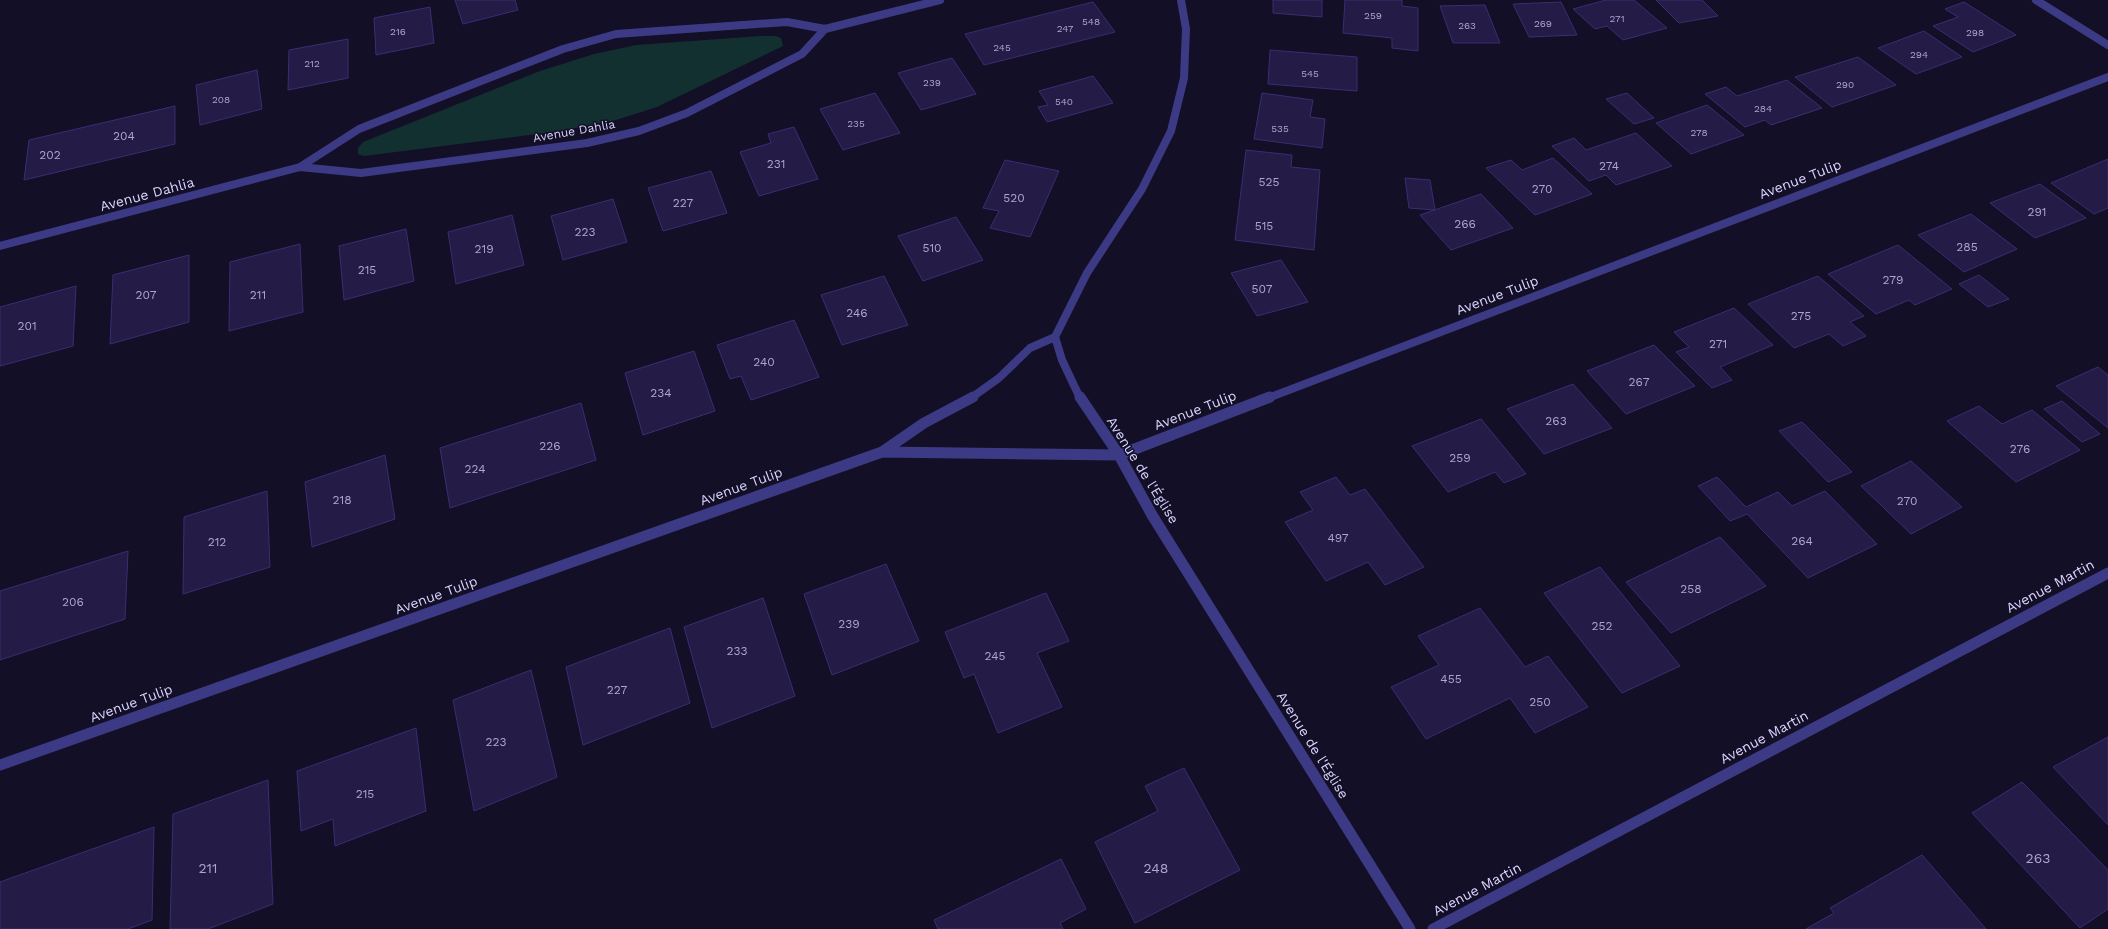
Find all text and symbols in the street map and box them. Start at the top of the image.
house number: 259 [1364,10,1382,21]
house number: 271 [1609,13,1625,24]
house number: 548 [1082,16,1100,27]
house number: 269 [1534,18,1552,29]
house number: 263 [1458,20,1476,31]
house number: 247 [1057,23,1074,34]
house number: 216 [390,26,406,37]
house number: 298 [1966,27,1984,38]
house number: 245 [993,42,1011,53]
house number: 294 [1910,49,1928,60]
house number: 212 [304,58,320,69]
house number: 545 [1301,68,1319,79]
house number: 239 [923,77,941,88]
house number: 290 [1836,79,1854,90]
house number: 208 [212,94,230,105]
house number: 540 [1055,96,1073,107]
house number: 284 [1754,103,1772,114]
street label: Avenue Dahlia [532,117,616,145]
house number: 235 [847,118,865,129]
house number: 535 [1271,123,1289,134]
house number: 278 [1690,127,1708,138]
house number: 204 [113,129,135,143]
house number: 202 [39,148,61,162]
street label: Avenue Tulip [1757,156,1843,202]
house number: 231 [767,157,785,171]
house number: 274 [1599,159,1619,173]
street label: Avenue Dahlia [98,174,196,214]
house number: 525 [1259,175,1279,189]
house number: 270 [1532,182,1552,196]
house number: 520 [1003,191,1025,205]
house number: 227 [673,196,694,210]
house number: 291 [2027,205,2047,219]
house number: 266 [1454,217,1476,231]
house number: 515 [1255,219,1273,233]
house number: 223 [575,225,596,239]
house number: 285 [1956,240,1978,254]
house number: 510 [922,241,942,255]
house number: 219 [474,242,494,256]
house number: 215 [358,263,376,277]
street label: Avenue Tulip [1454,272,1540,318]
house number: 279 [1883,273,1903,287]
house number: 507 [1252,282,1273,296]
house number: 207 [136,288,157,302]
house number: 211 [250,288,266,302]
house number: 246 [846,306,868,320]
house number: 275 [1791,309,1811,323]
house number: 201 [17,319,37,333]
house number: 271 [1709,337,1727,351]
house number: 240 [753,355,775,369]
house number: 267 [1629,375,1650,389]
house number: 234 [650,386,672,400]
street label: Avenue Tulip [1152,387,1238,433]
street label: Avenue de l'Église [1104,414,1182,526]
house number: 263 [1545,414,1567,428]
house number: 226 [539,439,561,453]
house number: 276 [2010,442,2030,456]
house number: 259 [1449,451,1471,465]
house number: 224 [465,462,485,476]
street label: Avenue Tulip [697,464,785,508]
house number: 218 [332,493,352,507]
house number: 270 [1897,494,1917,508]
house number: 497 [1327,531,1349,545]
house number: 264 [1791,534,1813,548]
house number: 212 [208,535,226,549]
street label: Avenue Martin [2003,556,2097,616]
street label: Avenue Tulip [392,573,480,617]
house number: 258 [1680,582,1702,596]
house number: 206 [62,595,84,609]
house number: 239 [838,617,860,631]
house number: 252 [1592,619,1612,633]
house number: 233 [727,644,748,658]
house number: 245 [985,649,1005,663]
house number: 455 [1440,672,1462,686]
street label: Avenue Tulip [87,681,175,725]
house number: 227 [607,683,628,697]
street label: Avenue de l'Église [1274,689,1352,801]
house number: 250 [1529,695,1551,709]
street label: Avenue Martin [1717,707,1811,767]
house number: 223 [486,735,507,749]
house number: 215 [356,787,374,801]
house number: 263 [2026,850,2050,866]
street label: Avenue Martin [1430,859,1524,919]
house number: 211 [198,860,218,876]
house number: 248 [1144,860,1168,876]

